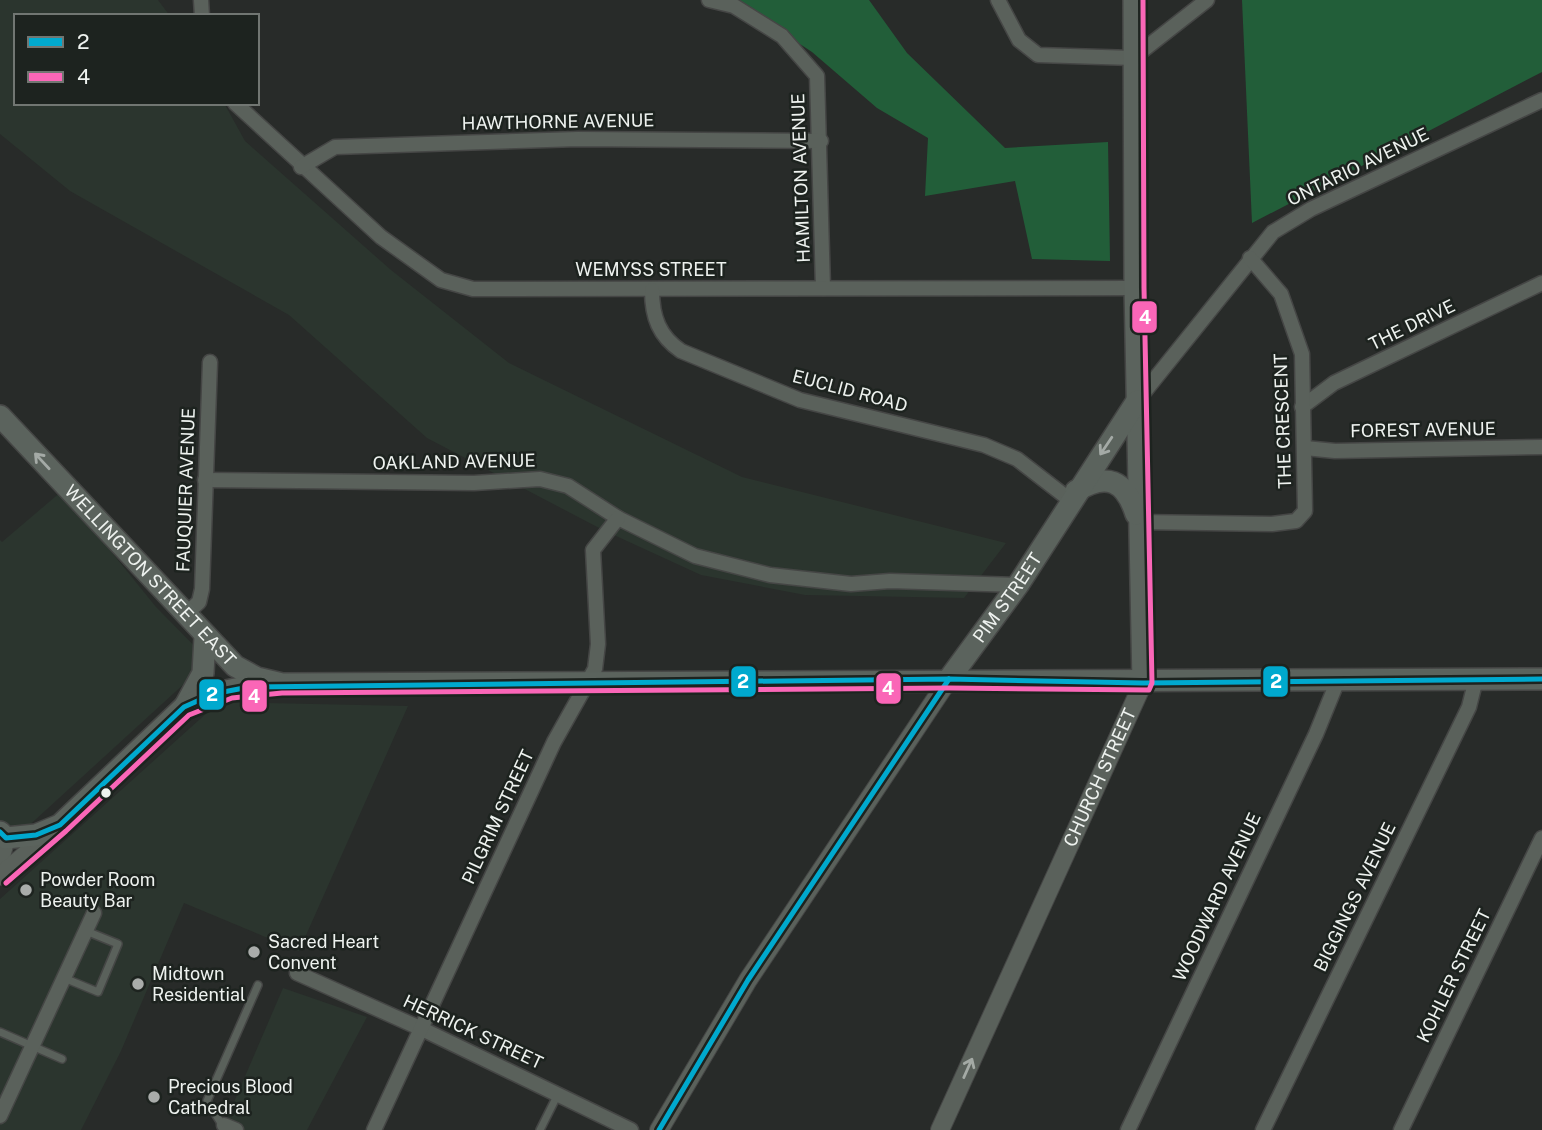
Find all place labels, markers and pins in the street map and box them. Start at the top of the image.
unlabelled marker [99,786,113,800]
place label: Powder Room Beauty Bar [40,869,155,911]
marker: Powder Room Beauty Bar [18,882,34,898]
place label: Sacred Heart Convent [268,931,379,973]
marker: Sacred Heart Convent [246,944,262,960]
place label: Midtown Residential [152,963,245,1005]
marker: Midtown Residential [130,976,146,992]
place label: Precious Blood Cathedral [168,1076,293,1118]
marker: Precious Blood Cathedral [146,1089,162,1105]

